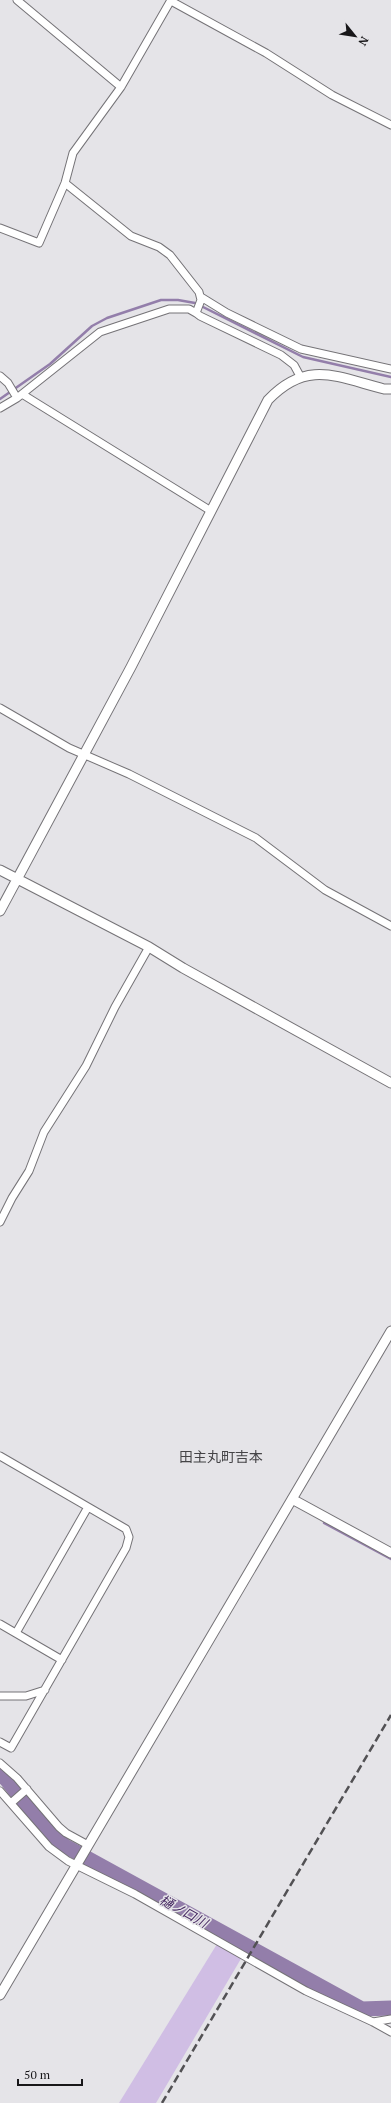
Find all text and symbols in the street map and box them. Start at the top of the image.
north arrow [335,16,375,56]
text: N [355,34,372,49]
district label: 田主丸町吉本 [179,1447,263,1466]
water label: 樋ノ口川 [157,1891,213,1932]
scale bar [18,2061,82,2087]
text: 50 m [24,2067,51,2082]

